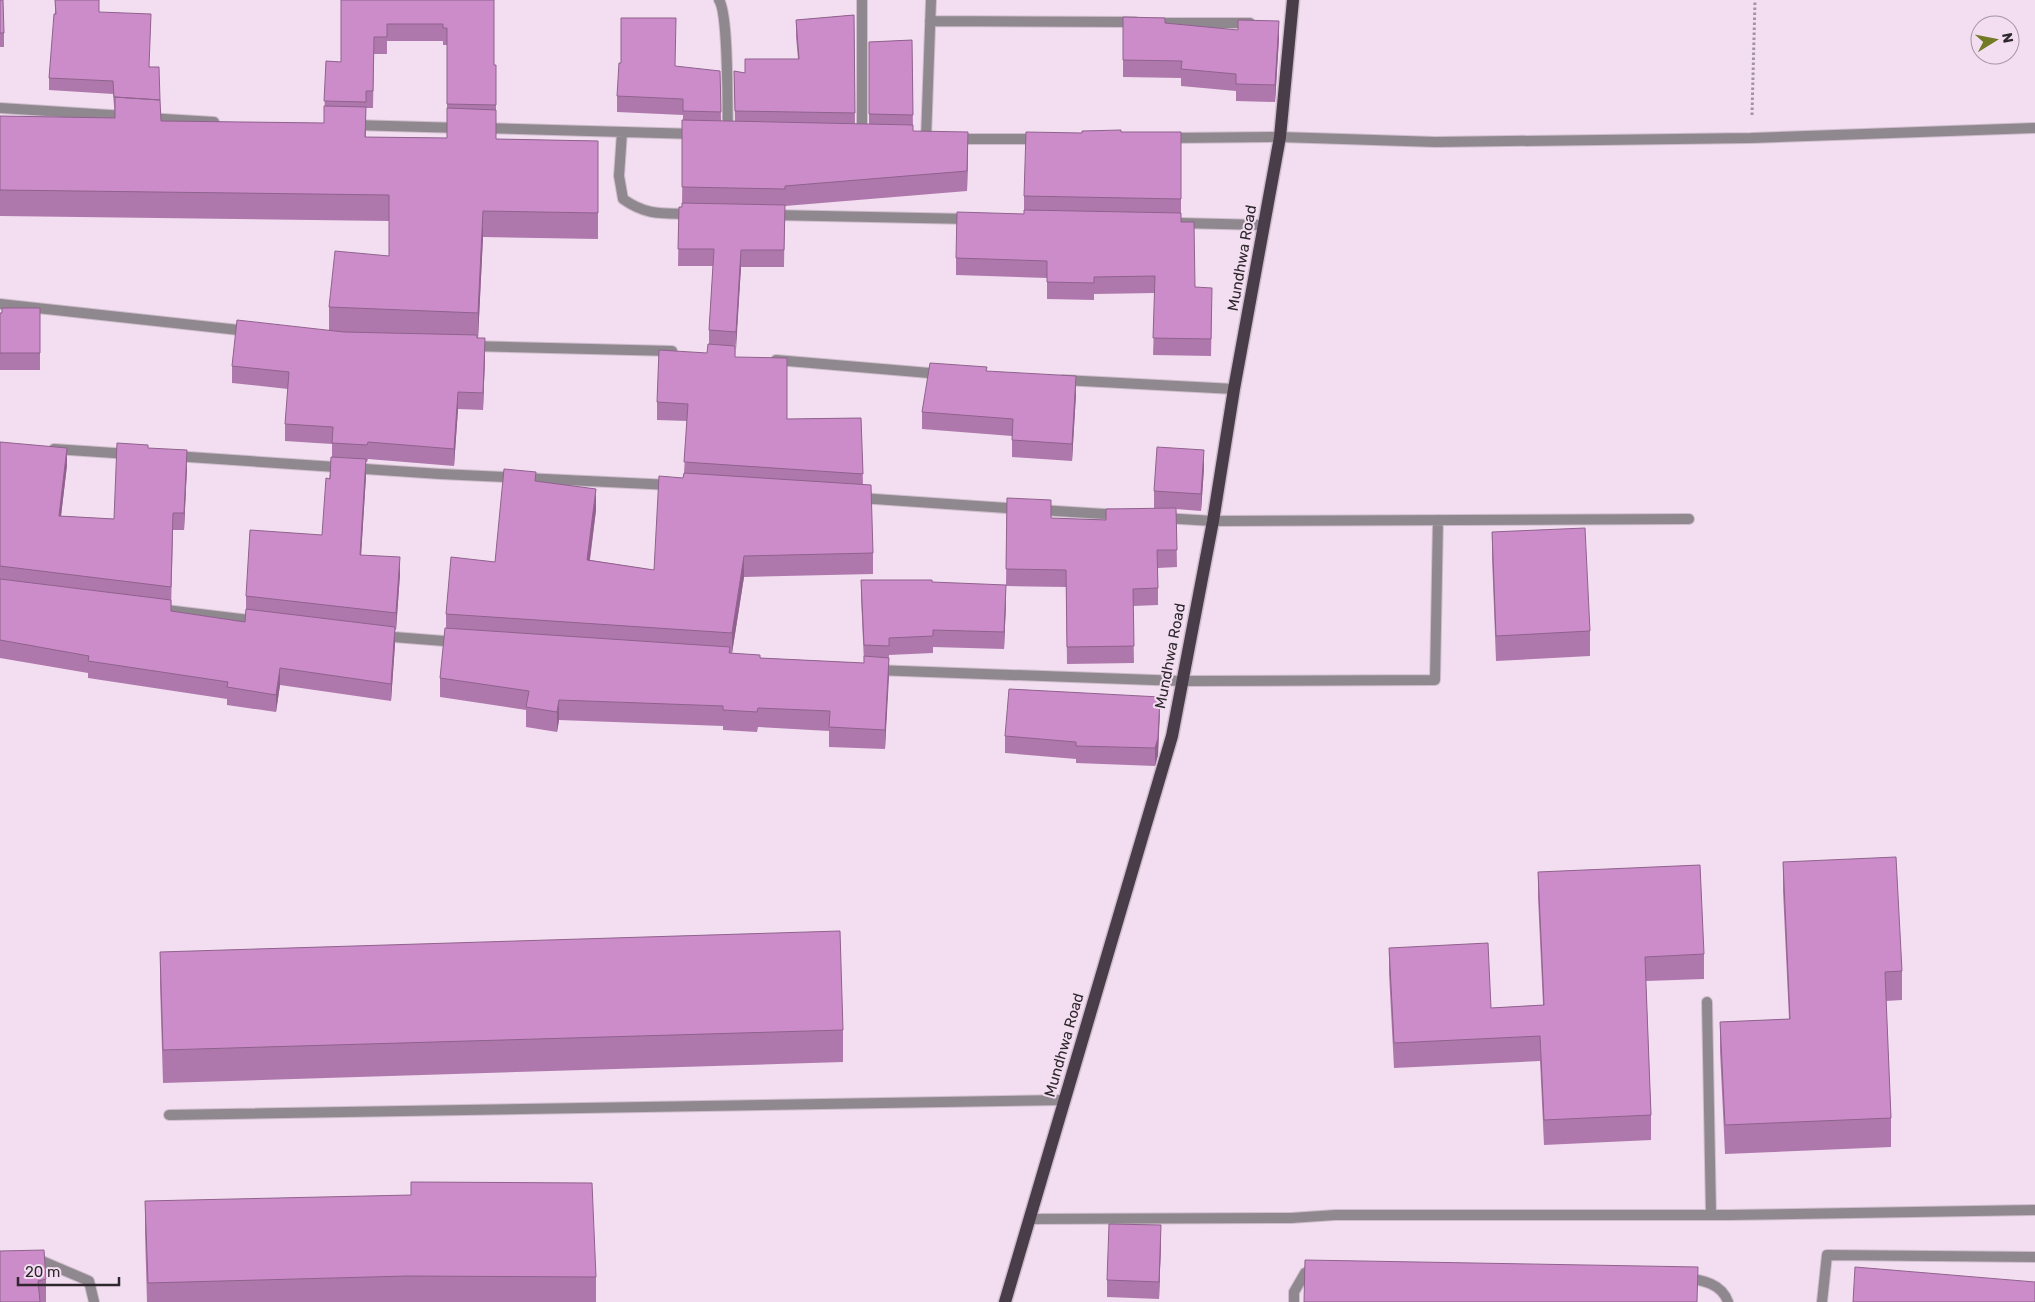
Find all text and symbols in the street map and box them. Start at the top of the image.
north arrow [1970,15,2020,65]
text: N [1998,31,2017,44]
street label: Mundhwa Road [1224,204,1260,312]
street label: Mundhwa Road [1151,602,1189,710]
street label: Mundhwa Road [1041,991,1087,1099]
scale bar [18,1254,119,1286]
text: 20 m [25,1263,60,1281]

